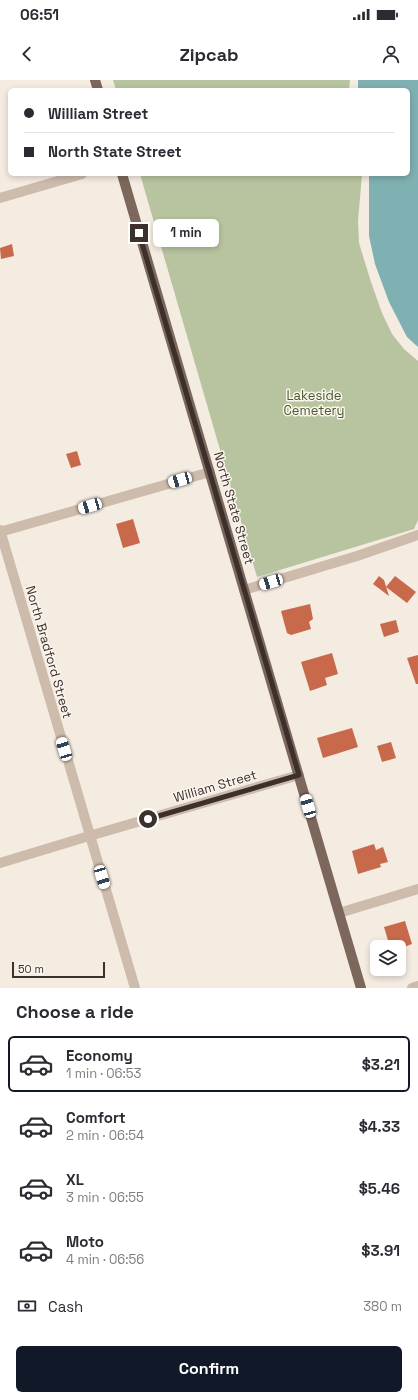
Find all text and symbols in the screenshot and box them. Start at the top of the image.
text: 06:51 [20,5,59,24]
icon: back [16,43,38,65]
text: Zipcab [179,43,239,66]
icon: person [380,43,402,65]
text: William Street [48,104,148,123]
text: North State Street [48,142,182,161]
callout: 1 min [153,219,219,247]
route end [130,224,148,242]
text: 1 min [170,224,202,241]
park label: Lakeside Cemetery [284,387,344,419]
street label: North State Street [210,450,258,566]
car [167,471,193,489]
car [77,497,103,515]
car [258,573,284,591]
street label: North Bradford Street [22,584,76,720]
car [55,736,73,762]
street label: William Street [171,766,259,806]
car [299,793,317,819]
route start [139,810,157,828]
car [93,864,111,890]
map controls [370,940,406,976]
button: layers [370,940,406,976]
scale bar [12,960,105,979]
text: 50 m [18,962,44,976]
text: Choose a ride [16,1000,134,1023]
icon: car [18,1046,54,1082]
text: Economy [66,1046,133,1065]
text: $3.21 [362,1055,400,1074]
text: 1 min · 06:53 [66,1065,141,1082]
icon: car [18,1108,54,1144]
text: Comfort [66,1108,126,1127]
text: $4.33 [359,1117,400,1136]
text: 2 min · 06:54 [66,1127,144,1144]
icon: car [18,1170,54,1206]
text: XL [66,1170,84,1189]
text: $5.46 [359,1179,400,1198]
text: 3 min · 06:55 [66,1189,144,1206]
icon: car [18,1232,54,1268]
text: Moto [66,1232,104,1251]
text: $3.91 [361,1241,400,1260]
text: 4 min · 06:56 [66,1251,144,1268]
icon: cash [16,1295,38,1317]
text: Cash [48,1297,83,1316]
text: 380 m [363,1298,402,1315]
button: Confirm [16,1346,402,1392]

